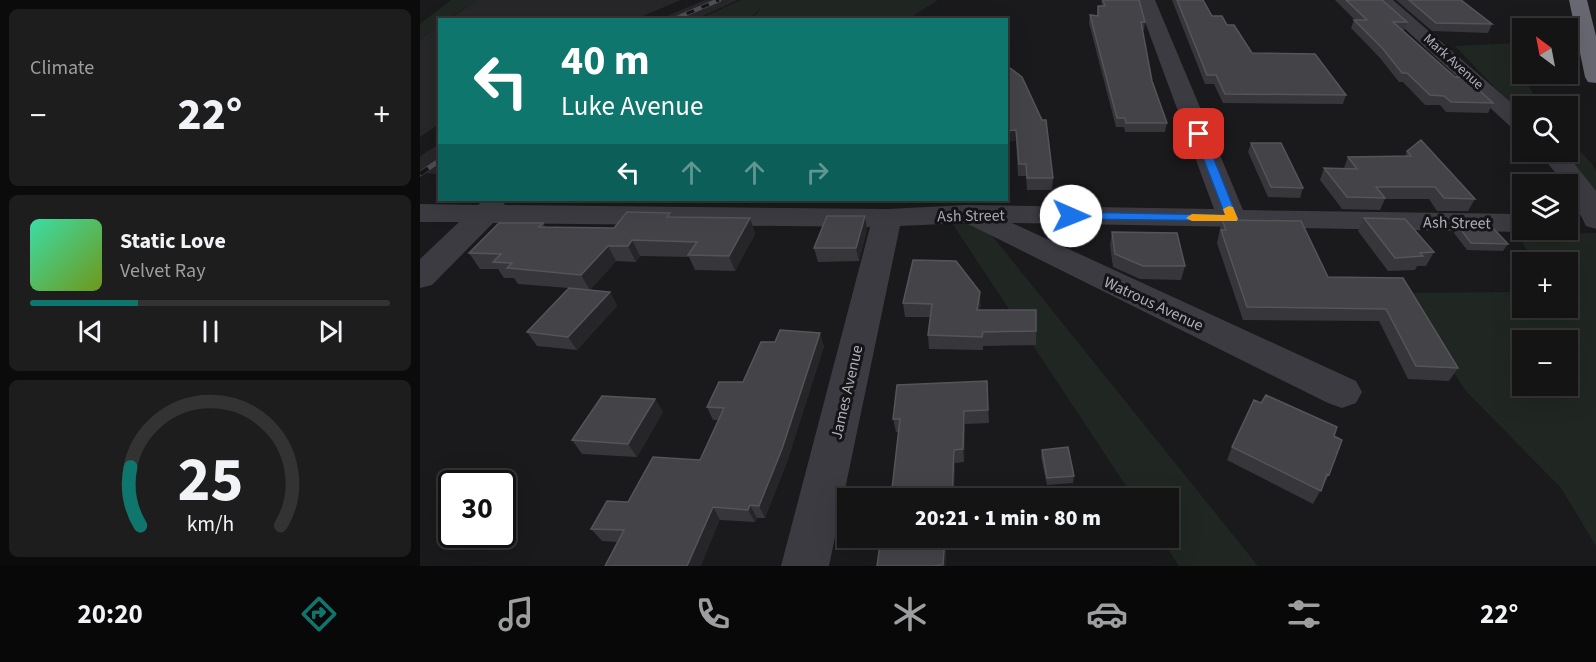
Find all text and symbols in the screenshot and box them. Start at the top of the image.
north arrow [1512,18,1578,84]
map controls [1512,18,1578,396]
street label: Mark Avenue [1419,29,1488,94]
text: 40 m [561,31,650,91]
icon: left [462,42,540,120]
text: Climate [30,54,94,82]
text: 22° [178,83,242,147]
text: Luke Avenue [561,87,703,126]
text: − [30,92,46,139]
text: + [374,92,390,139]
button: search [1512,96,1578,162]
pin [1173,108,1224,159]
icon: arrive [1182,117,1215,150]
icon: left [612,156,645,189]
icon: ahead [675,156,708,189]
icon: ahead [738,156,771,189]
icon: right [801,156,834,189]
button: layers [1512,174,1578,240]
position arrow [1039,184,1103,248]
street label: Ash Street [937,204,1006,228]
street label: Ash Street [1423,211,1492,235]
text: Static Love [120,225,226,257]
button: + [1512,252,1578,318]
text: Velvet Ray [120,257,206,285]
street label: Watrous Avenue [1100,271,1207,337]
icon: previous [74,315,107,348]
icon: pause [194,315,227,348]
icon: next [314,315,347,348]
button: − [1512,330,1578,396]
street label: James Avenue [825,343,869,442]
text: 25 [177,436,243,525]
speed limit sign: 30 [438,470,516,548]
text: 20:21 · 1 min · 80 m [915,502,1101,534]
text: km/h [186,509,234,540]
icon: directions [298,593,340,635]
icon: music [495,593,537,635]
icon: phone [692,593,734,635]
icon: climate [889,593,931,635]
icon: car [1086,593,1128,635]
icon: filters [1283,593,1325,635]
text: 20:20 [78,595,143,634]
text: 22° [1480,595,1518,634]

